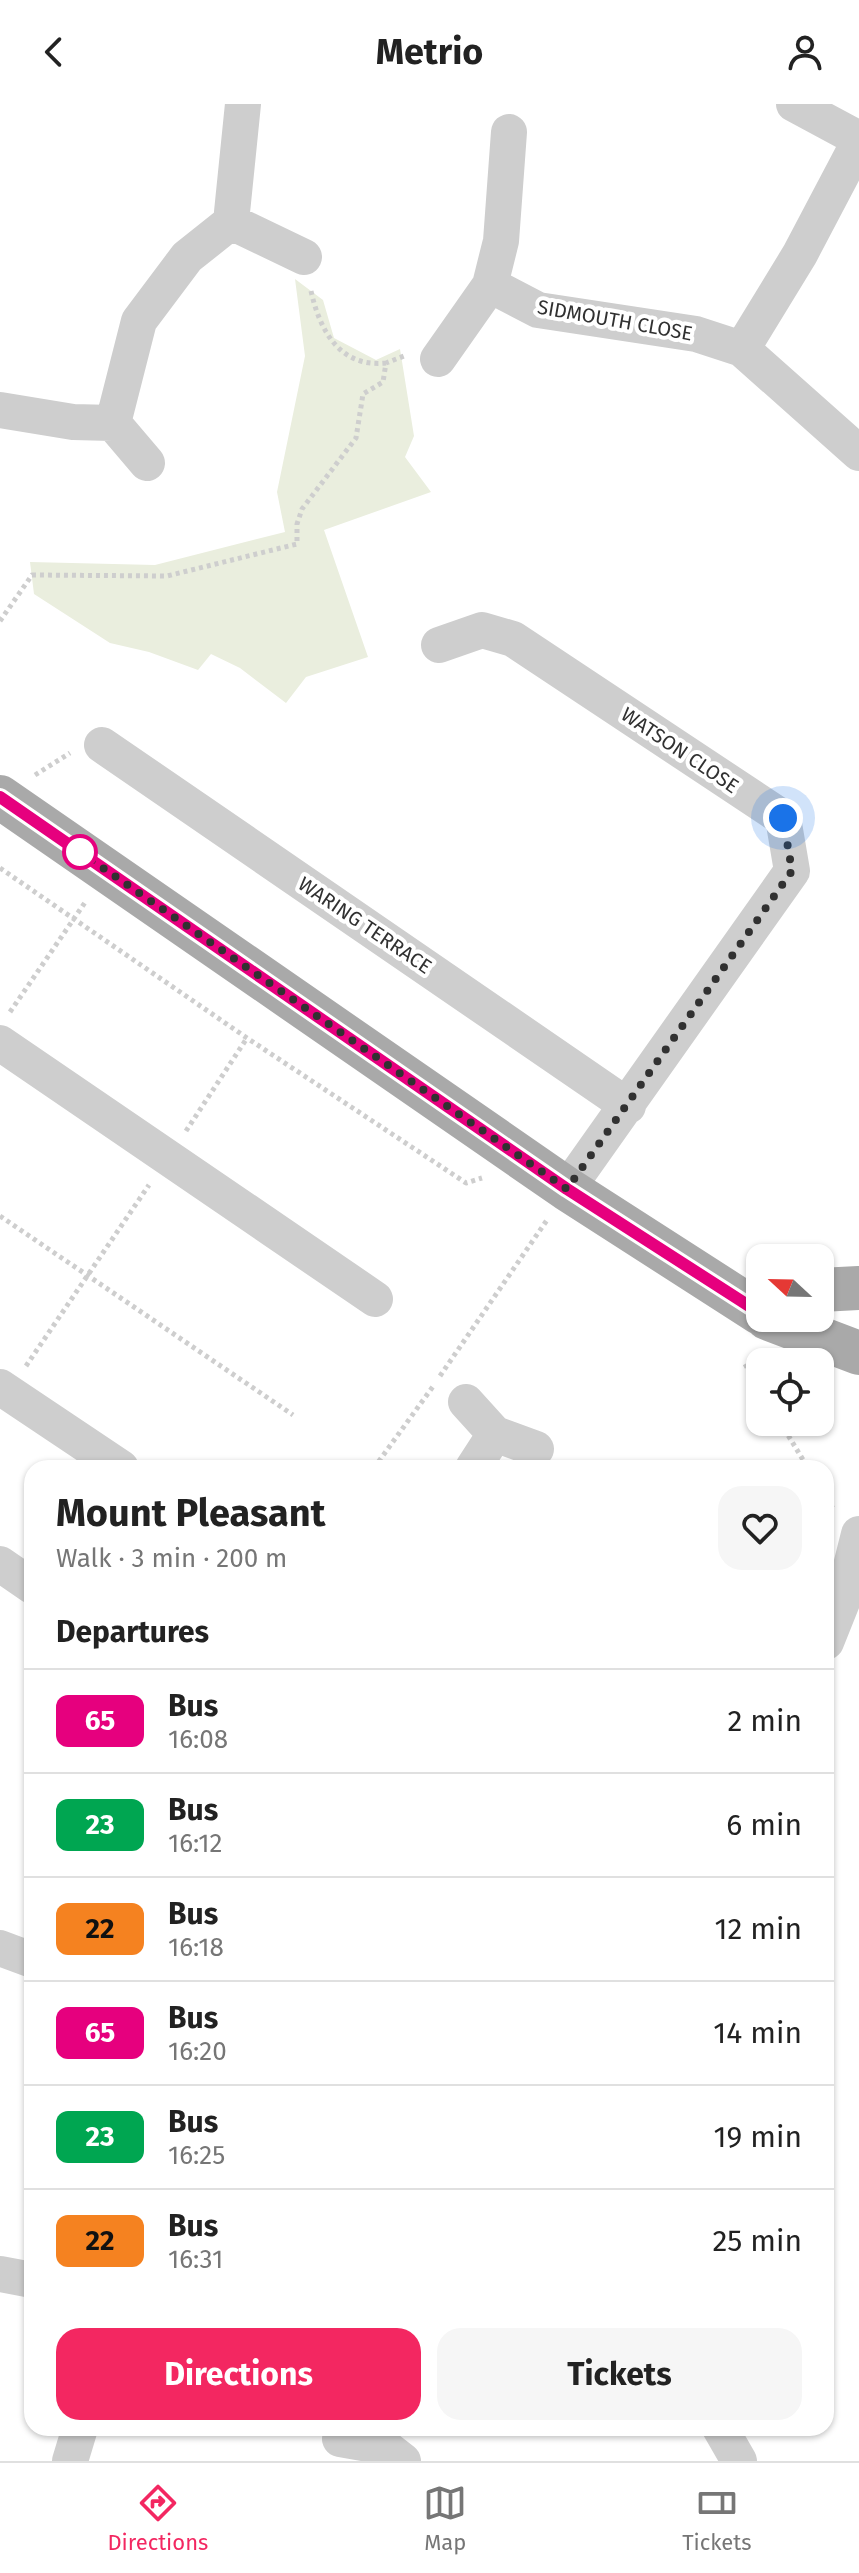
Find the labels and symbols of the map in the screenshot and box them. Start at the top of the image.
street label: SIDMOUTH CLOSE [536,295,694,345]
street label: WATSON CLOSE [617,702,743,798]
your location [763,798,803,838]
unlabelled marker [63,835,97,869]
street label: WARING TERRACE [294,871,436,979]
north arrow [746,1244,834,1332]

